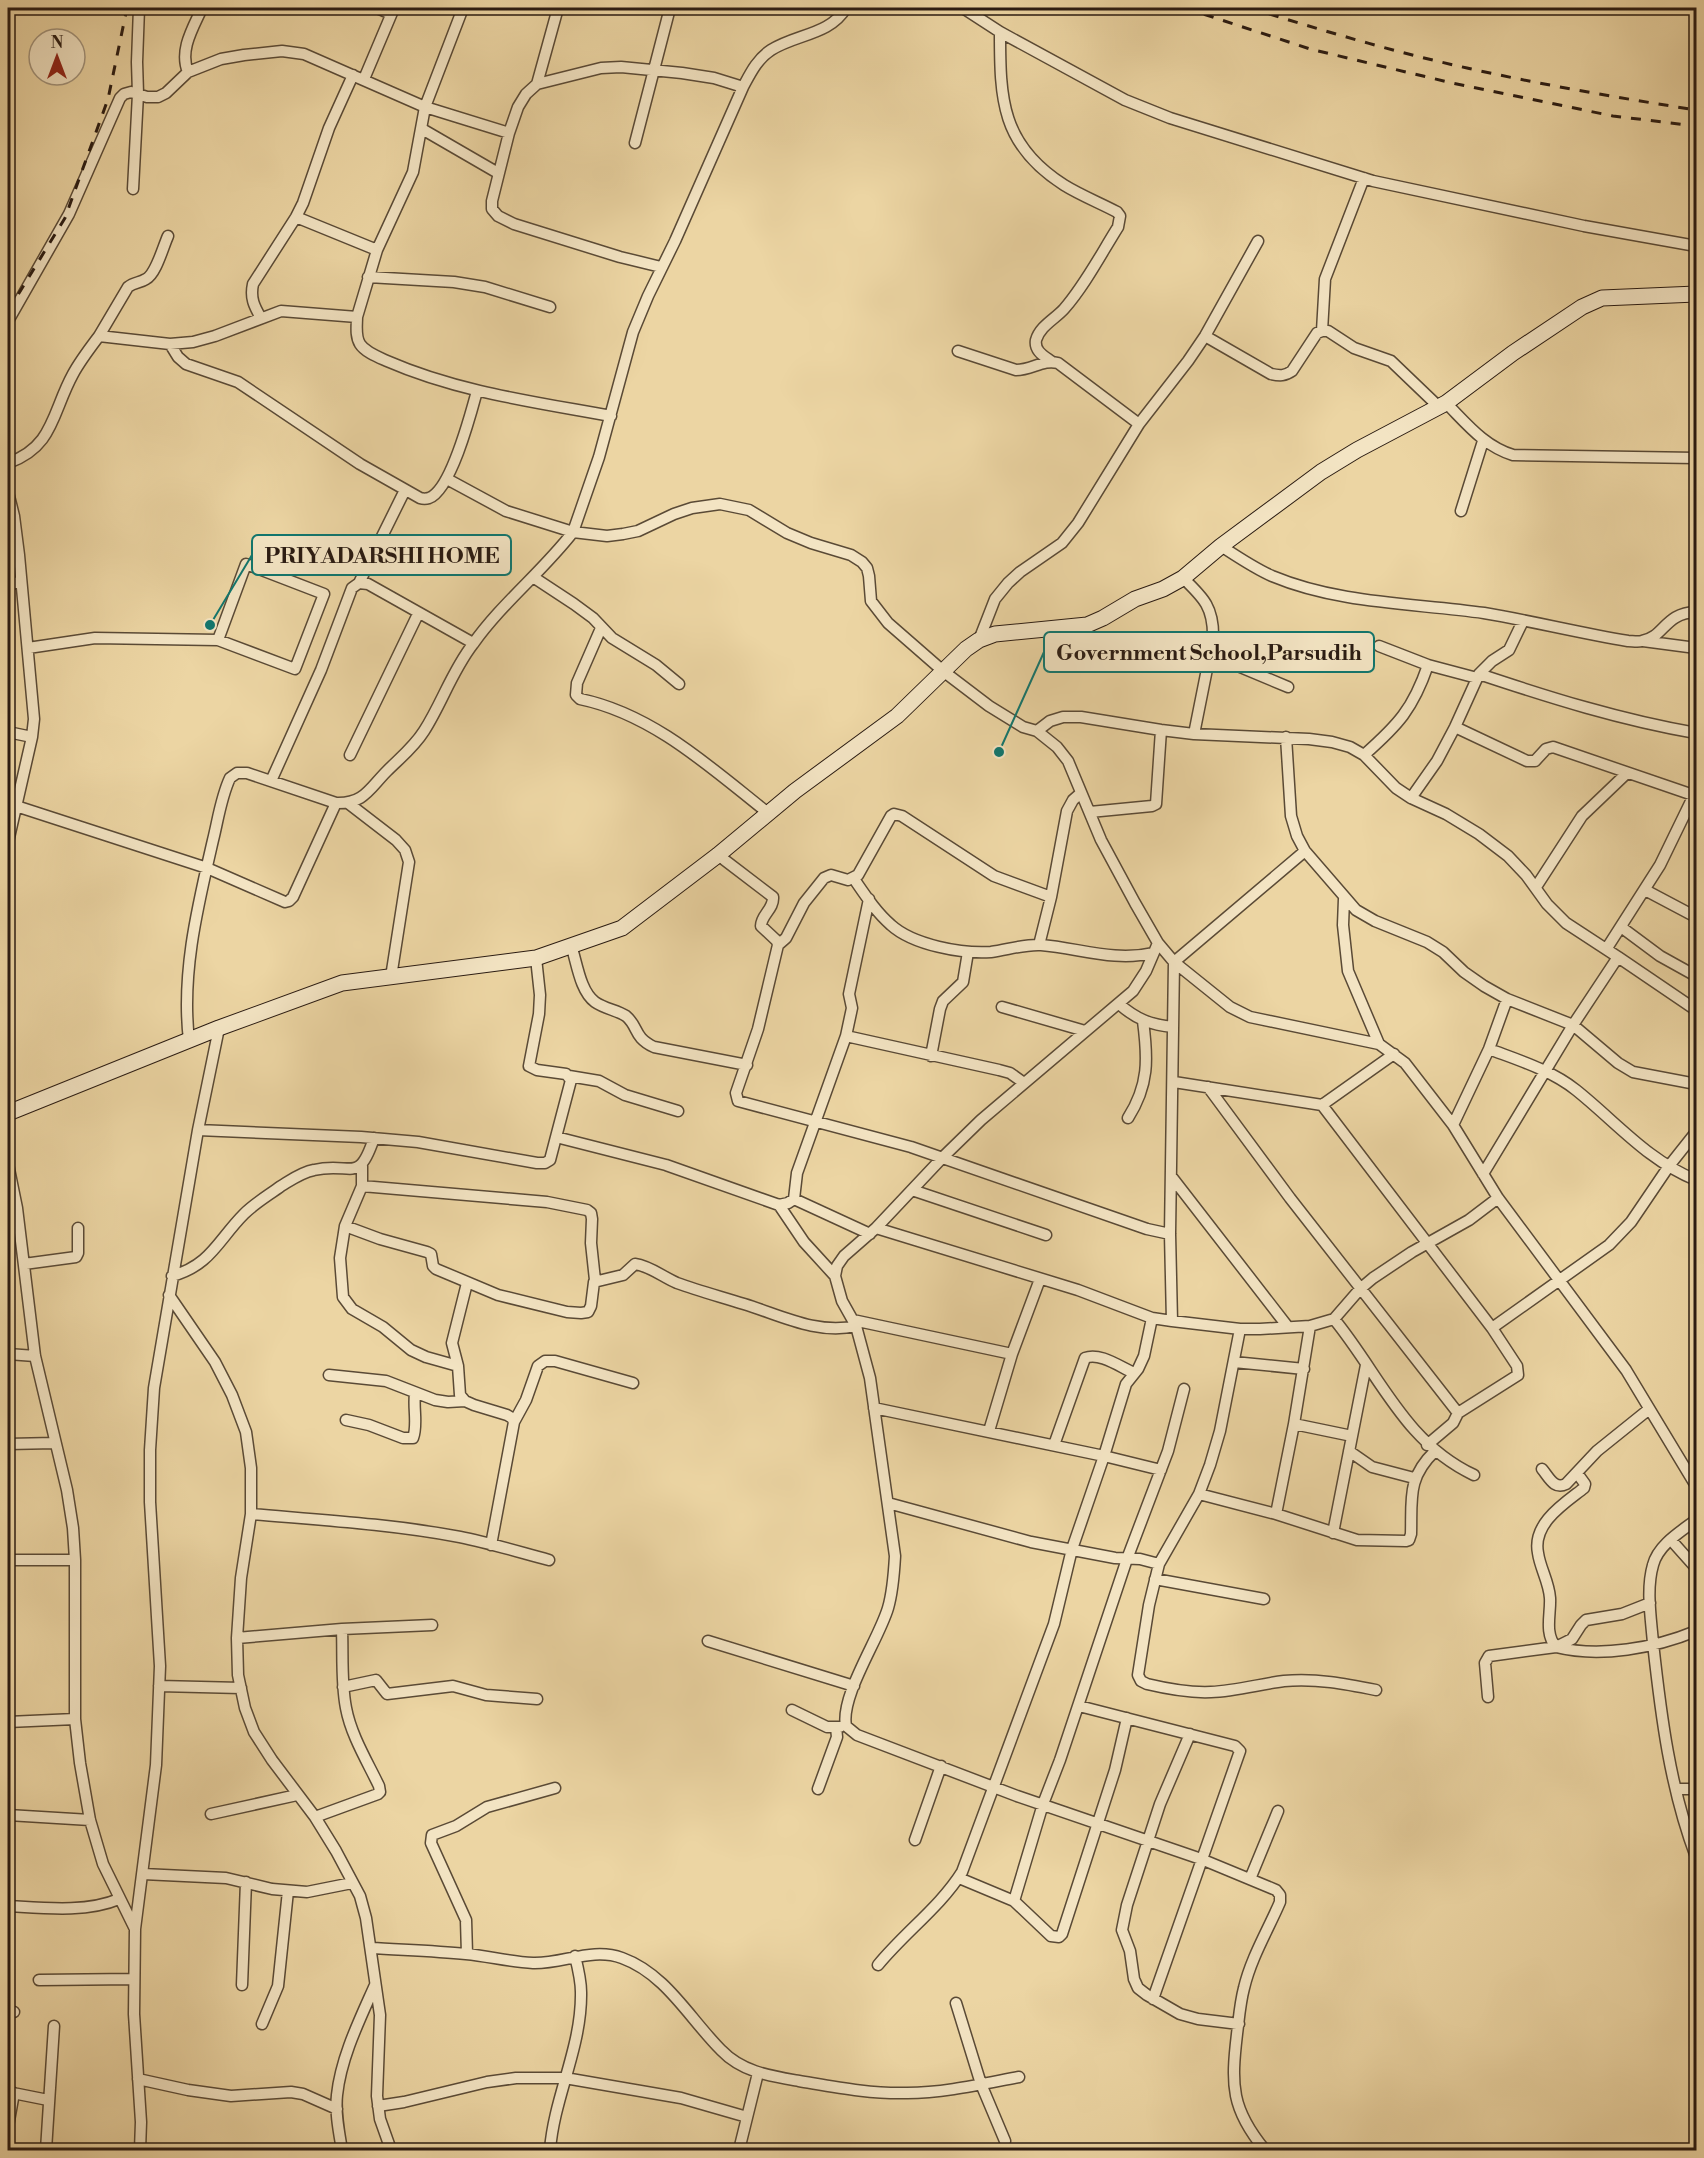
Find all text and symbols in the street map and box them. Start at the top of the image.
north arrow [27,27,87,87]
text: N [51,33,64,53]
callout: PRIYADARSHI HOME [252,535,511,575]
text: PRIYADARSHI HOME [265,543,499,570]
callout: Government School,Parsudih [1044,632,1374,672]
text: Government School,Parsudih [1056,640,1362,667]

